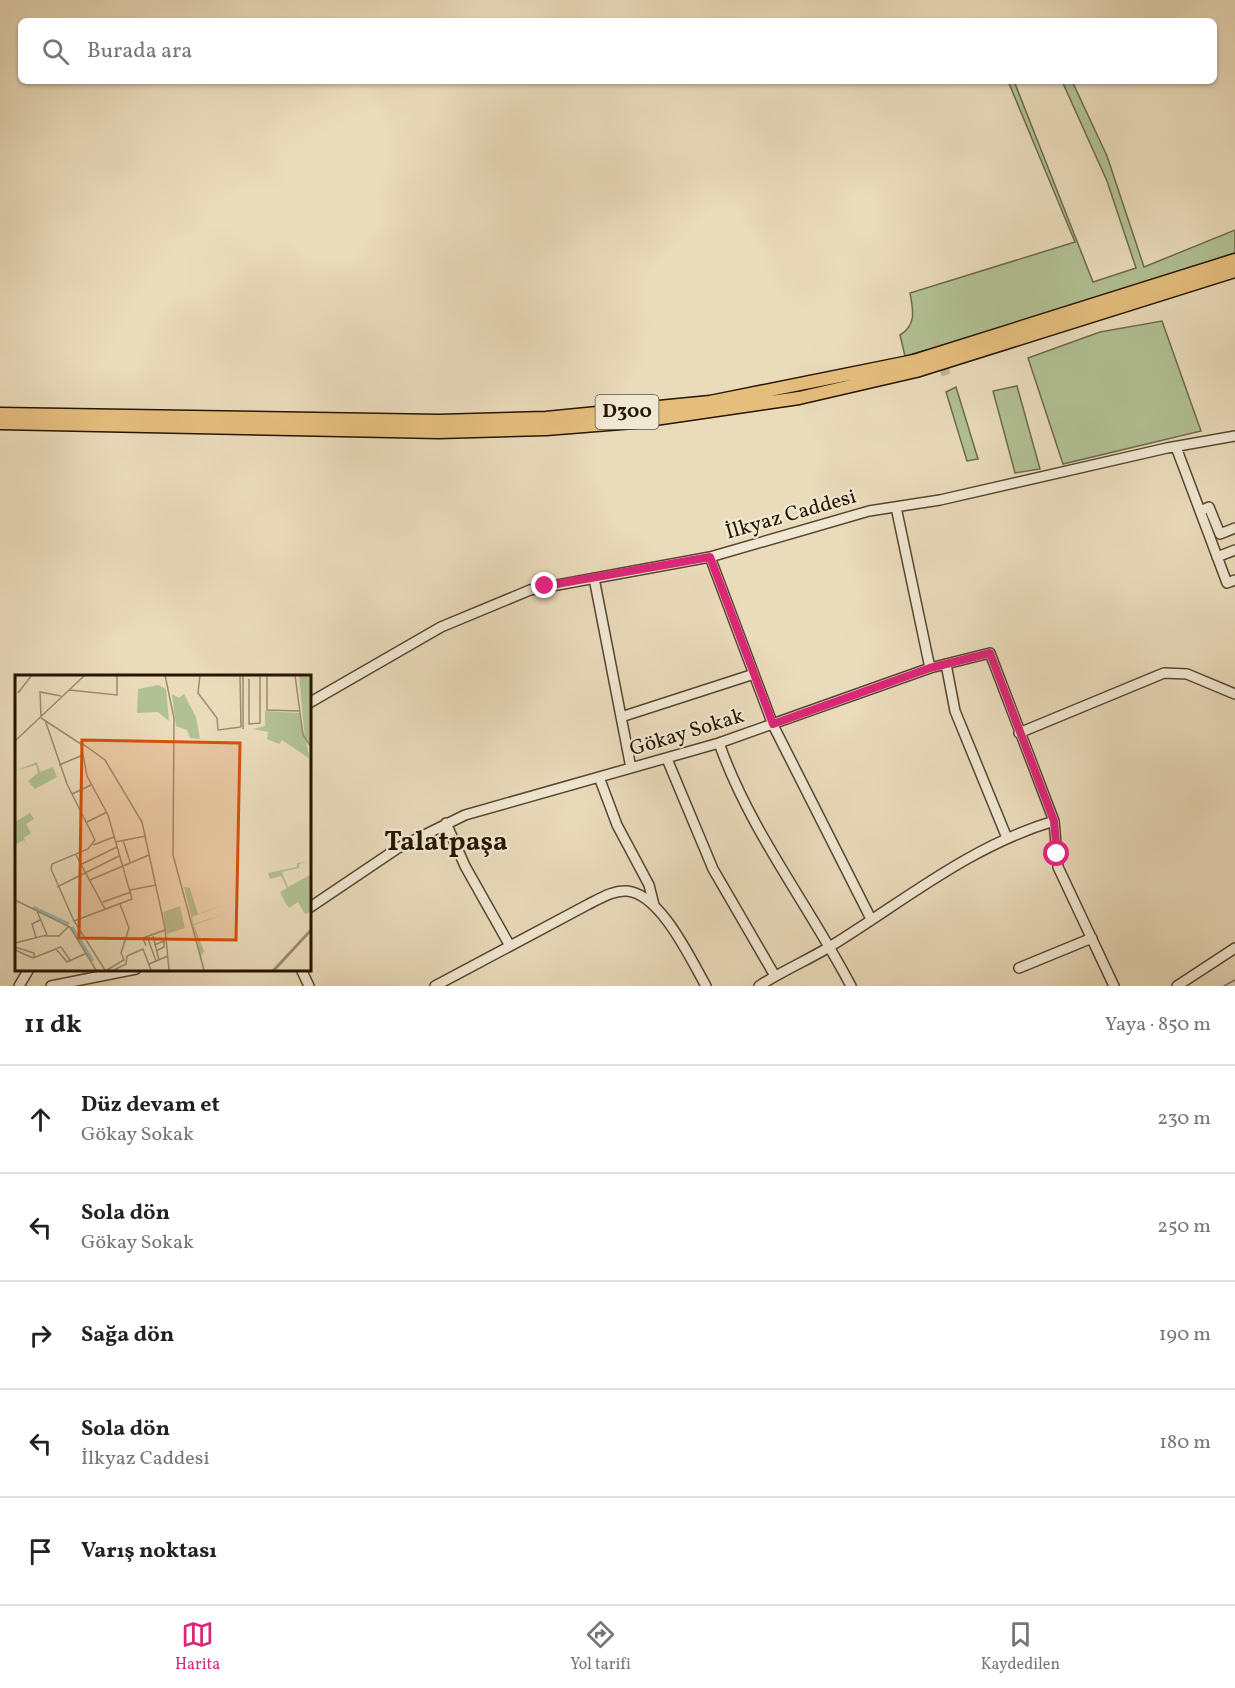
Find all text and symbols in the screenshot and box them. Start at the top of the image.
search box [18,18,1217,84]
icon: search [39,35,72,68]
text: Burada ara [87,36,192,67]
road number: D300 [596,395,658,429]
street label: İlkyaz Caddesi [722,482,860,548]
route end [531,572,557,598]
inset map [15,675,310,971]
street label: Gökay Sokak [626,702,748,764]
district label: Talatpaşa [384,824,508,862]
route start [1043,840,1069,866]
text: 11 dk [24,1007,82,1043]
text: Yaya · 850 m [1105,1011,1211,1039]
text: Düz devam et [81,1090,220,1121]
icon: ahead [24,1103,57,1136]
text: 230 m [1157,1105,1211,1133]
text: Gökay Sokak [81,1121,194,1149]
text: Sola dön [81,1198,170,1229]
icon: left [24,1211,57,1244]
text: 250 m [1157,1213,1211,1241]
text: Gökay Sokak [81,1229,194,1257]
icon: right [24,1319,57,1352]
text: Sağa dön [81,1320,174,1351]
text: 190 m [1159,1321,1211,1349]
text: Sola dön [81,1414,170,1445]
icon: left [24,1427,57,1460]
text: 180 m [1159,1429,1211,1457]
text: İlkyaz Caddesi [81,1445,209,1473]
icon: arrive [24,1535,57,1568]
text: Varış noktası [81,1536,217,1567]
tab: Harita [175,1618,220,1676]
tab: Yol tarifi [570,1618,631,1676]
tab: Kaydedilen [981,1618,1060,1676]

